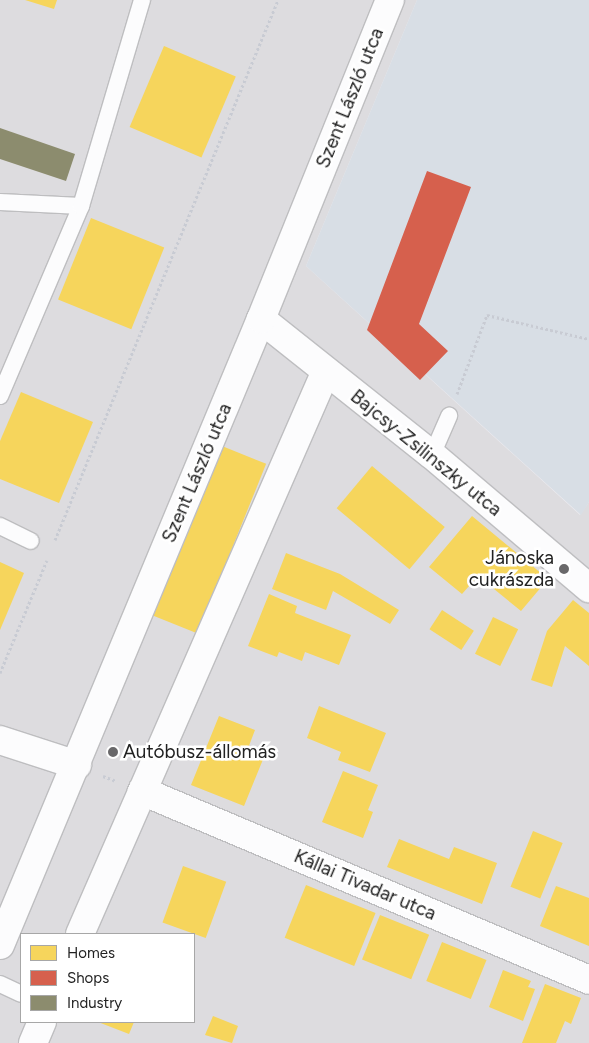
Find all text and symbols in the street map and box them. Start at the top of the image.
street label: Szent László utca [311,25,389,171]
street label: Bajcsy-Zsilinszky utca [346,385,506,521]
street label: Szent László utca [157,400,237,546]
place label: Jánoska cukrászda [469,547,554,591]
marker: Jánoska cukrászda [558,563,570,575]
place label: Autóbusz-állomás [123,741,276,763]
marker: Autóbusz-állomás [107,746,119,758]
street label: Kállai Tivadar utca [291,845,439,925]
legend [20,933,195,1023]
text: Homes [67,944,115,962]
text: Shops [67,969,109,987]
text: Industry [67,994,122,1012]

